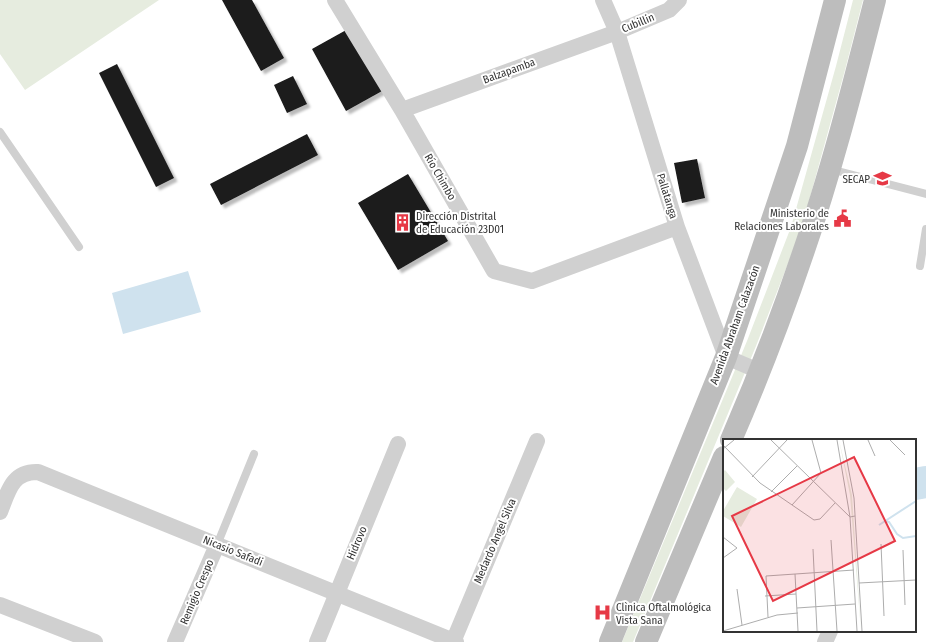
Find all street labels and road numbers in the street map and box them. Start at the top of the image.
street label: Cubillin [620,11,656,35]
street label: Balzapamba [481,56,537,86]
street label: Río Chimbo [422,152,459,203]
street label: Pallatanga [654,172,680,220]
street label: Avenida Abraham Calazacón [707,264,763,386]
street label: Medardo Angel Silva [471,497,519,585]
street label: Hidrovo [344,524,370,562]
street label: Nicasio Safadi [201,533,265,569]
street label: Remigio Crespo [177,557,217,627]

